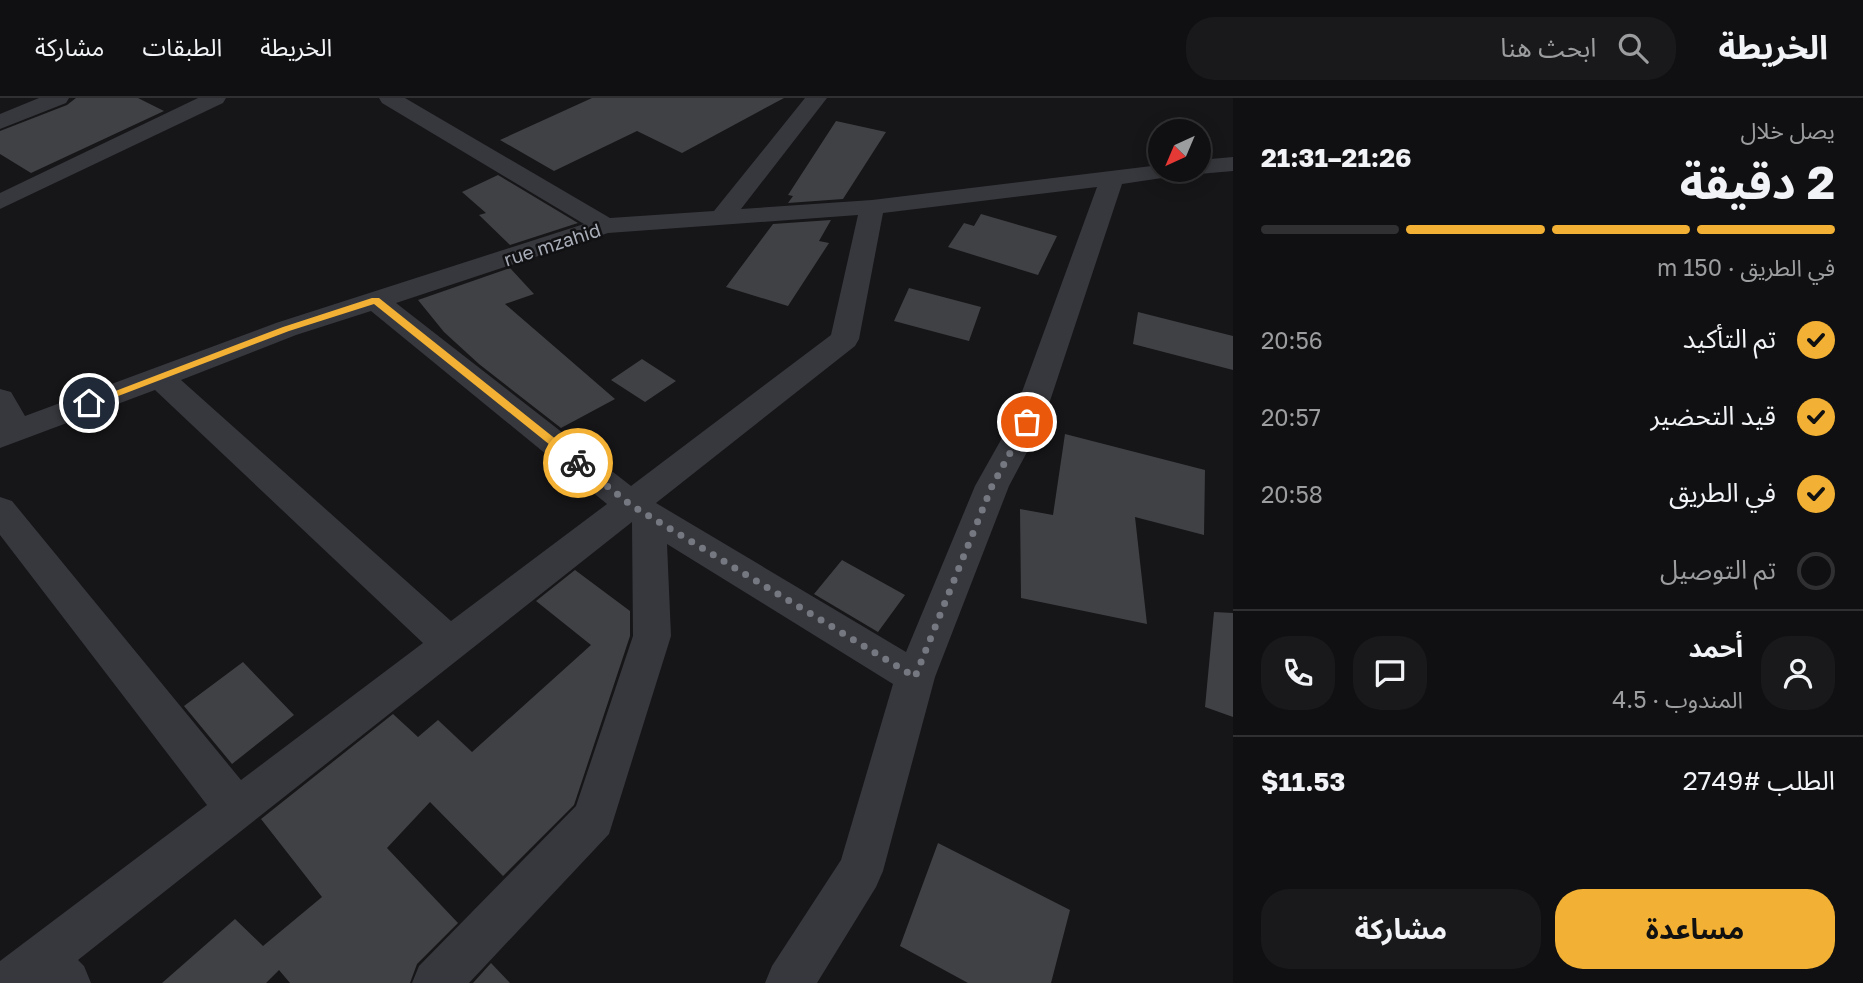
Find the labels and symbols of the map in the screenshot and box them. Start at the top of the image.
north arrow [1148,119,1211,182]
street label: rue mzahid [501,218,603,270]
pin [59,373,119,433]
pin [997,392,1057,452]
courier [543,428,613,498]

